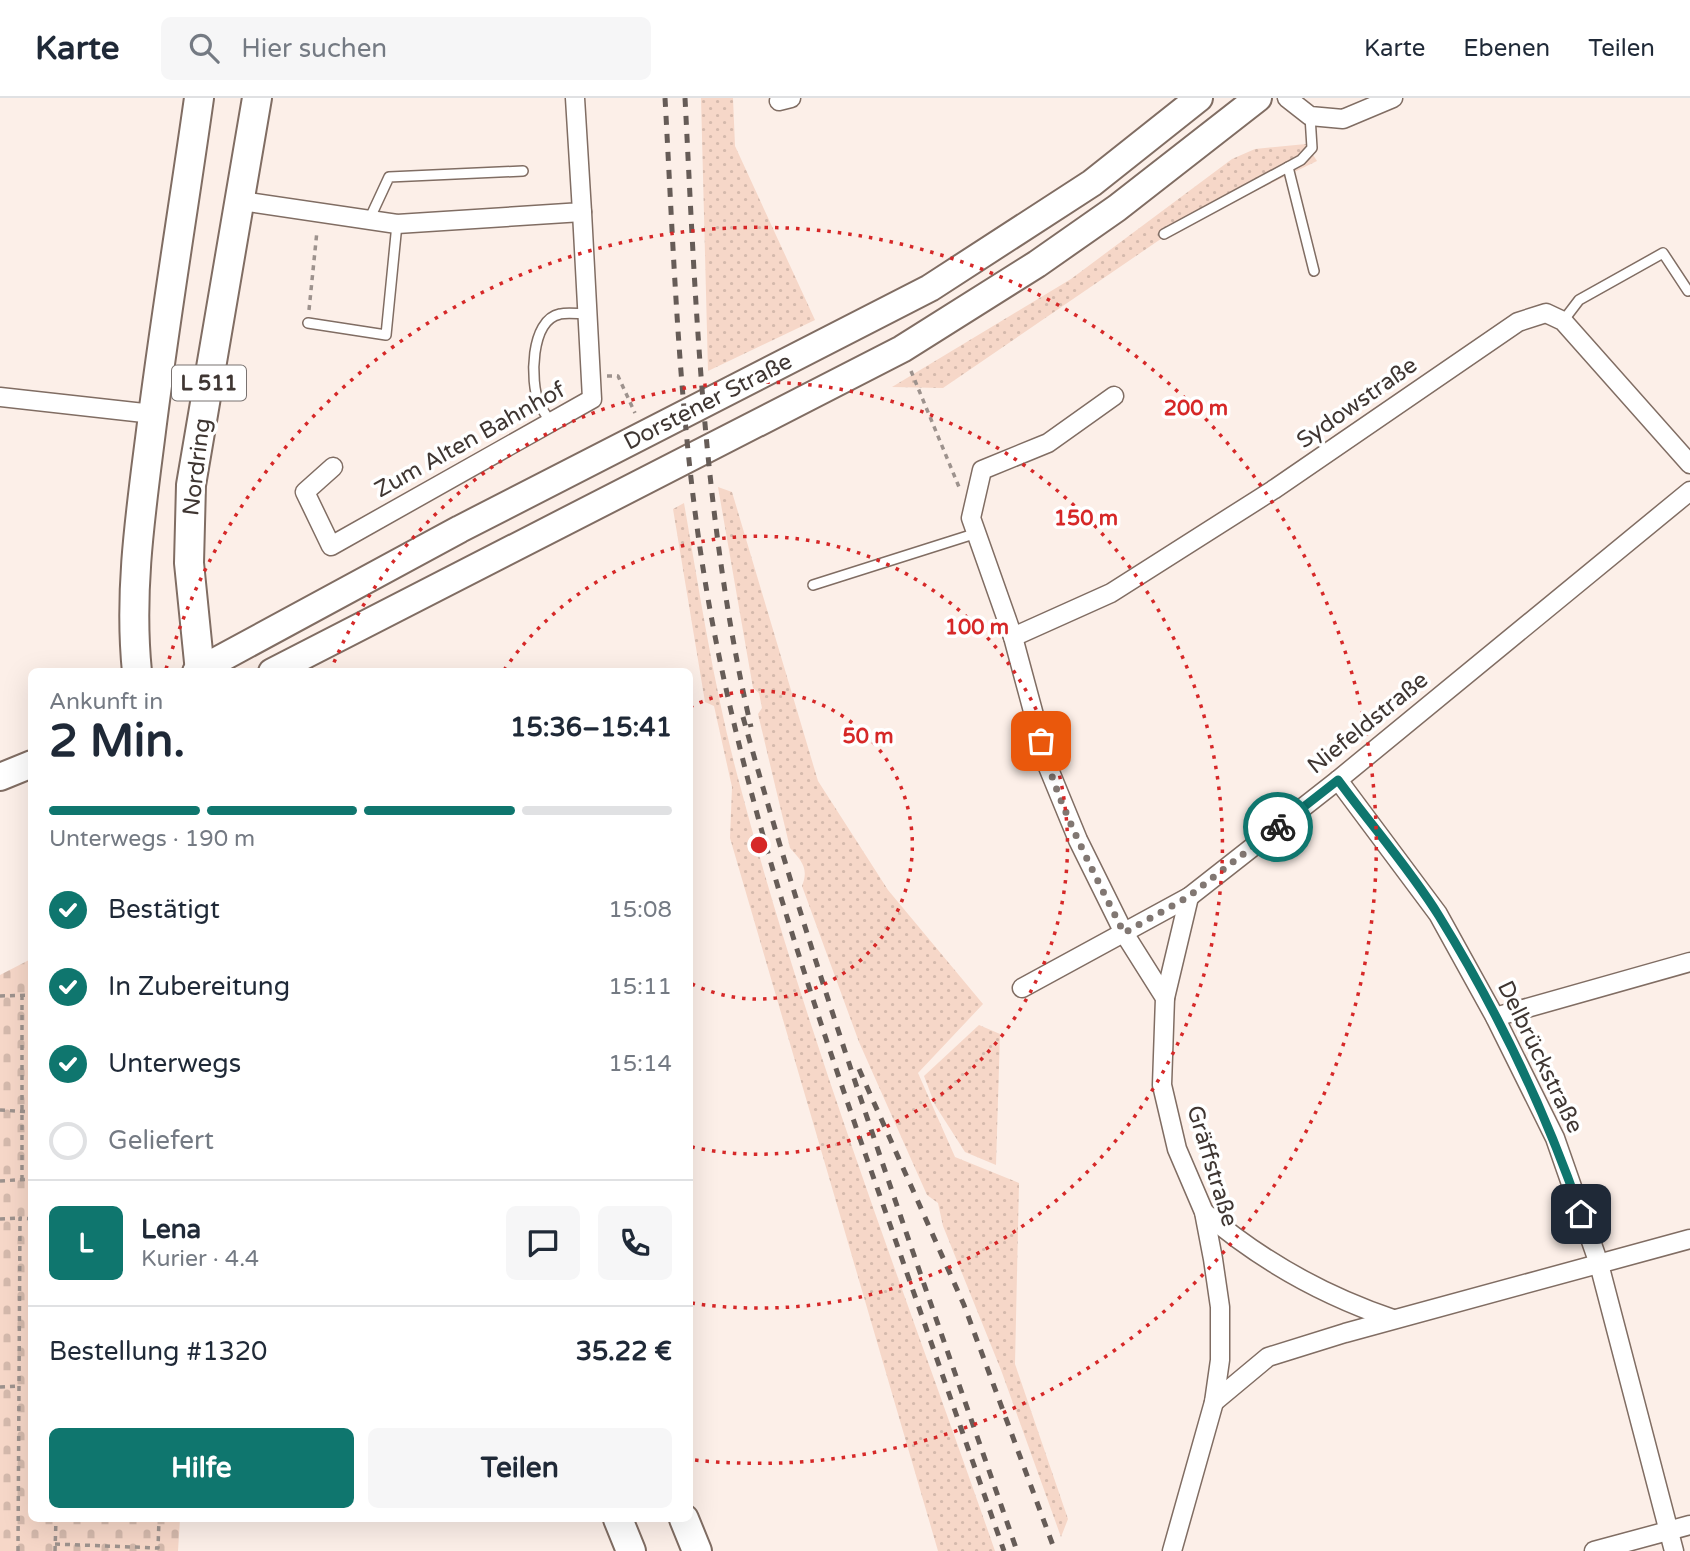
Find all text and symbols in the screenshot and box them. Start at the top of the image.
search box [161,17,651,80]
text: Karte [35,29,119,68]
icon: search [185,29,223,67]
text: Hier suchen [241,33,387,64]
text: Karte [1364,34,1425,63]
text: Ebenen [1463,34,1550,63]
text: Teilen [1588,34,1655,63]
street label: Dorstener Straße [619,347,797,457]
street label: Sydowstraße [1291,351,1423,455]
road number: L 511 [172,366,246,400]
street label: Zum Alten Bahnhof [370,376,570,504]
text: 200 m [1164,396,1228,421]
street label: Nordring [177,417,217,517]
text: 150 m [1054,506,1118,531]
text: 100 m [945,615,1009,640]
street label: Niefeldstraße [1302,666,1434,780]
text: Ankunft in [49,688,163,716]
pin [1011,711,1071,771]
text: 15:36–15:41 [510,712,672,743]
text: 2 Min. [49,714,185,769]
icon: bag [1022,722,1060,760]
text: 50 m [842,724,894,749]
courier [1243,792,1313,862]
icon: bike [1259,808,1297,846]
text: Unterwegs · 190 m [49,825,255,853]
centre of rings [747,833,771,857]
icon: check [49,891,87,929]
text: Bestätigt [108,894,220,925]
text: 15:08 [608,896,672,924]
icon: check [49,968,87,1006]
text: In Zubereitung [108,971,290,1002]
text: 15:11 [608,973,672,1001]
street label: Delbrückstraße [1491,976,1589,1138]
icon: check [49,1045,87,1083]
text: Unterwegs [108,1048,241,1079]
text: 15:14 [608,1050,672,1078]
street label: Gräffstraße [1180,1102,1244,1230]
text: Geliefert [108,1125,214,1156]
pin [1551,1184,1611,1244]
icon: home [1562,1195,1600,1233]
button: chat [506,1206,580,1280]
button: phone [598,1206,672,1280]
text: Lena [141,1214,201,1245]
text: L [79,1228,93,1259]
text: Kurier · 4.4 [141,1245,259,1273]
text: Bestellung #1320 [49,1336,267,1367]
text: 35.22 € [576,1336,672,1367]
button: Hilfe [49,1428,354,1508]
button: Teilen [368,1428,672,1508]

